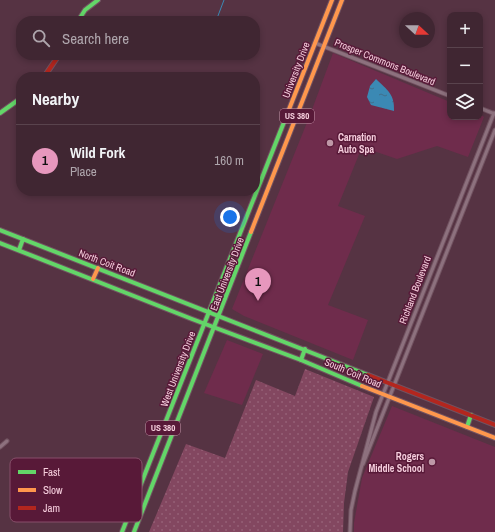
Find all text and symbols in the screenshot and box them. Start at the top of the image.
north arrow [399,12,435,48]
map controls [447,12,483,120]
button: + [447,12,483,48]
search box [16,16,260,60]
icon: search [30,27,52,49]
text: Search here [62,28,129,49]
street label: Prosper Commons Boulevard [333,36,437,88]
street label: University Drive [279,40,313,100]
button: − [447,48,483,84]
button: layers [447,84,483,120]
text: Nearby [32,87,79,110]
road number: US 380 [280,109,314,123]
place label: Carnation Auto Spa [338,131,376,156]
marker: Carnation Auto Spa [325,138,335,148]
text: Wild Fork [70,142,125,163]
text: 1 [42,152,48,169]
text: 160 m [214,152,244,169]
text: Place [70,163,97,180]
your location [220,207,240,227]
street label: East University Drive [207,235,247,312]
street label: North Coit Road [77,246,137,280]
street label: Richland Boulevard [396,254,434,326]
pin: 1 [245,268,271,301]
street label: West University Drive [158,329,198,408]
street label: South Coit Road [323,355,383,391]
road number: US 380 [146,421,180,435]
place label: Rogers Middle School [368,450,424,475]
marker: Rogers Middle School [427,457,437,467]
legend [10,458,142,522]
text: Fast [43,465,61,479]
text: Slow [43,483,63,497]
text: Jam [43,501,60,515]

